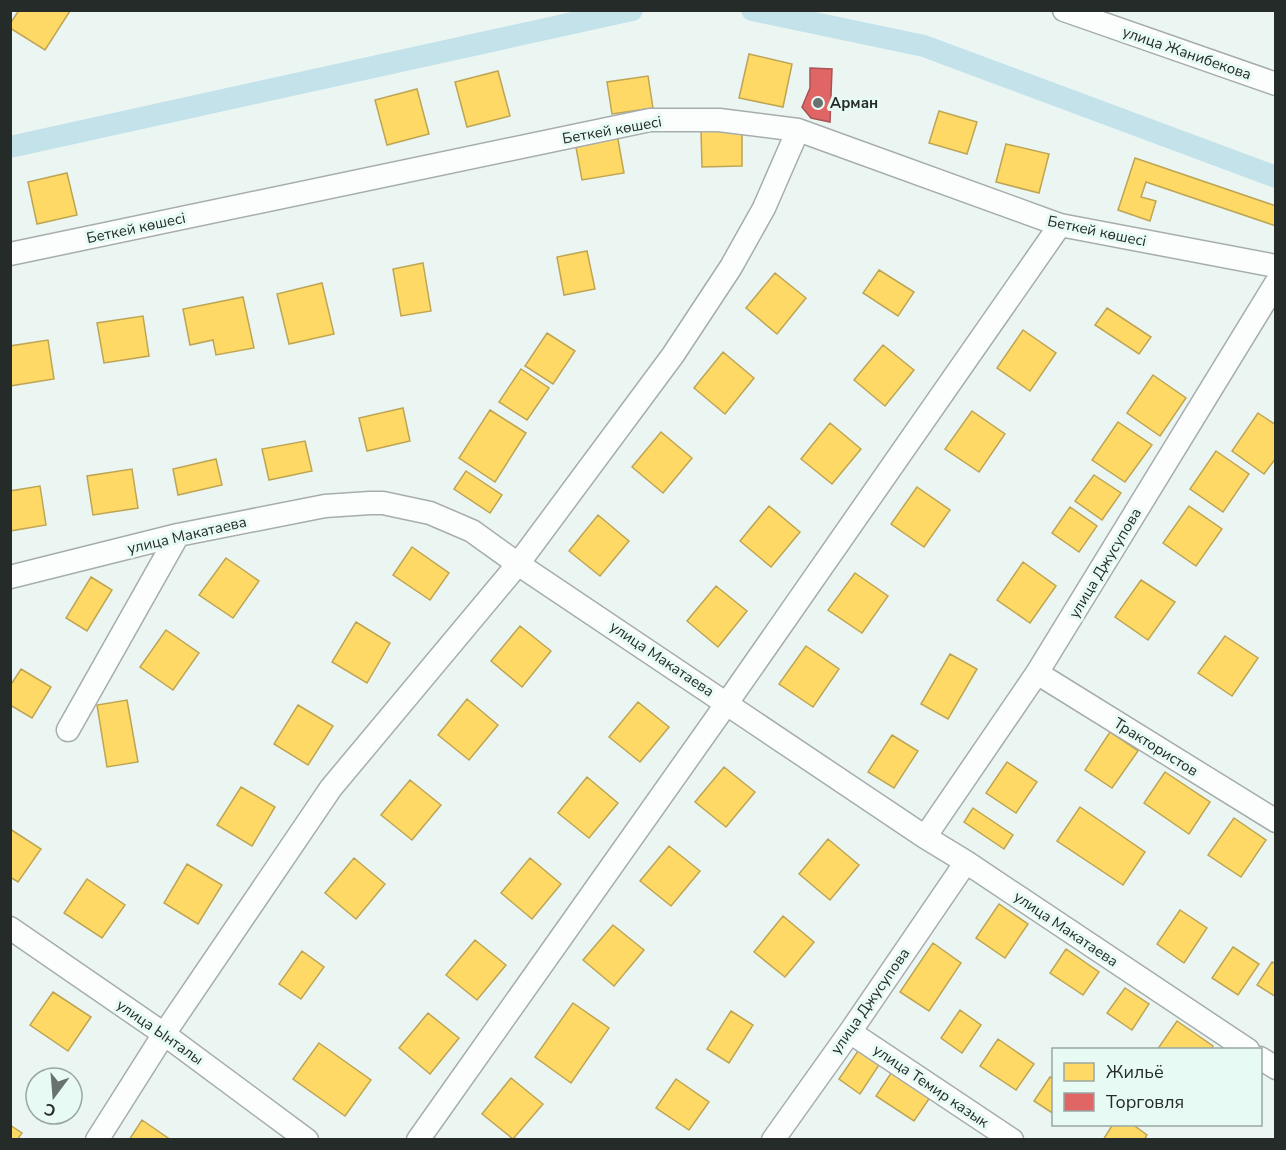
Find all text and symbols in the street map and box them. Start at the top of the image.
street label: улица Жанибекова [1120,22,1254,84]
place label: Арман [830,93,878,113]
marker: Арман [811,96,825,110]
street label: Беткей көшесі [561,111,663,149]
street label: Беткей көшесі [85,208,187,248]
street label: Беткей көшесі [1046,211,1148,251]
street label: улица Джусупова [1064,504,1146,622]
street label: улица Макатаева [125,512,249,558]
street label: улица Макатаева [606,617,718,701]
street label: Трактористов [1110,713,1202,781]
street label: улица Макатаева [1010,887,1122,971]
street label: улица Джусупова [826,944,914,1058]
street label: улица Ынталы [113,995,207,1069]
street label: улица Темир казык [869,1040,993,1132]
legend [1052,1048,1262,1126]
text: Жильё [1106,1060,1164,1084]
north arrow [24,1066,84,1126]
text: Торговля [1106,1090,1184,1114]
text: С [42,1097,58,1122]

